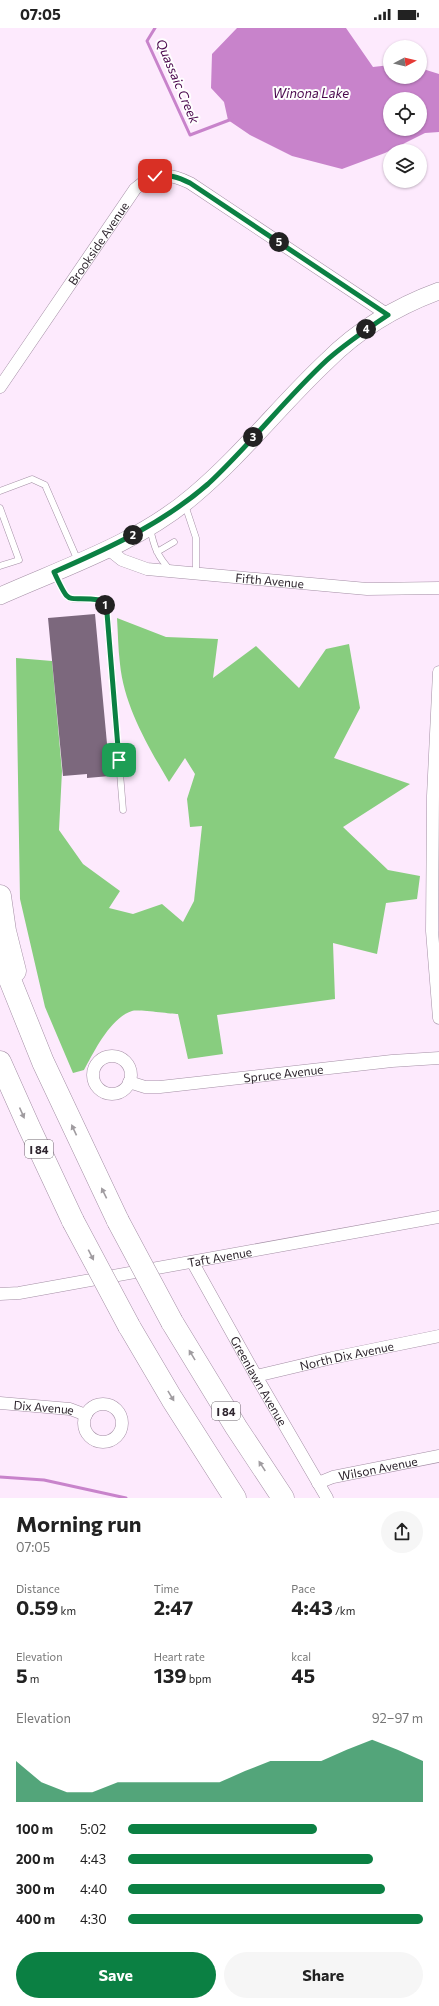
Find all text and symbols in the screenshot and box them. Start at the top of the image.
text: 07:05 [20,5,61,23]
water label: Quassaic Creek [153,36,203,127]
north arrow [383,40,427,84]
map controls [383,40,427,188]
water label: Winona Lake [273,85,349,101]
button: locate [383,92,427,136]
button: layers [383,144,427,188]
pin [138,159,172,193]
icon: check [144,165,166,187]
street label: Brookside Avenue [65,199,131,287]
pin: 5 [269,232,289,252]
text: 5 [276,235,282,248]
pin: 4 [356,319,376,339]
text: 4 [363,322,369,335]
pin: 3 [243,427,263,447]
text: 3 [250,430,256,443]
pin: 2 [123,525,143,545]
text: 2 [130,528,136,541]
street label: Fifth Avenue [235,570,305,590]
pin: 1 [95,595,115,615]
text: 1 [103,598,107,611]
pin [102,743,136,777]
icon: arrive [108,749,130,771]
street label: Spruce Avenue [243,1062,324,1085]
one-way arrow [19,1107,25,1118]
one-way arrow [71,1124,77,1136]
road number: I 84 [25,1140,53,1158]
one-way arrow [101,1187,107,1199]
street label: Taft Avenue [186,1244,253,1269]
one-way arrow [88,1250,95,1261]
street label: Greenlawn Avenue [228,1333,290,1428]
street label: North Dix Avenue [298,1338,395,1372]
one-way arrow [189,1349,196,1361]
one-way arrow [167,1390,174,1402]
street label: Dix Avenue [13,1397,76,1417]
road number: I 84 [212,1402,240,1420]
street label: Wilson Avenue [337,1453,419,1483]
one-way arrow [258,1460,265,1471]
text: Morning run [16,1510,142,1537]
button: share [381,1511,423,1553]
text: 07:05 [16,1539,50,1555]
text: Distance [16,1582,60,1595]
text: Time [154,1582,179,1595]
text: Pace [291,1582,315,1595]
text: 0.59 [16,1595,58,1619]
text: 2:47 [154,1595,193,1619]
text: 4:43 [291,1595,333,1619]
text: km [58,1604,76,1617]
text: /km [333,1604,355,1617]
text: Elevation [16,1650,62,1663]
text: Heart rate [154,1650,205,1663]
text: kcal [291,1650,311,1663]
text: 5 [16,1663,28,1687]
text: 139 [154,1663,187,1687]
text: 45 [291,1663,315,1687]
text: m [28,1672,39,1685]
text: bpm [187,1672,211,1685]
text: Elevation [16,1710,71,1726]
text: 92–97 m [372,1710,423,1726]
text: 100 m [16,1821,53,1837]
text: 5:02 [80,1821,106,1837]
text: 200 m [16,1851,54,1867]
text: 4:43 [80,1851,106,1867]
text: 300 m [16,1881,55,1897]
text: 4:40 [80,1881,107,1897]
text: 400 m [16,1911,55,1927]
text: 4:30 [80,1911,107,1927]
button: Save [16,1952,216,1998]
button: Share [224,1952,423,1998]

